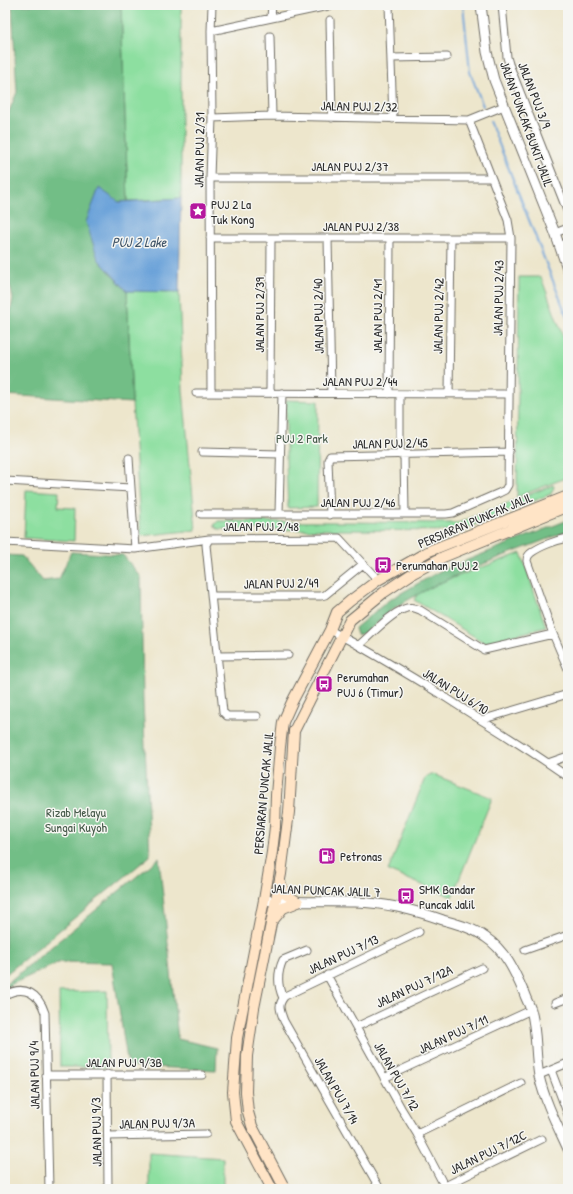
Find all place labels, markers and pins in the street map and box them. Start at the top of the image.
place label: PUJ 2 La Tuk Kong [211,195,255,228]
place icon: PUJ 2 La Tuk Kong [188,201,208,221]
bus stop icon: Perumahan PUJ 2 [373,555,393,575]
place label: Perumahan PUJ 2 [396,556,478,574]
place label: Perumahan PUJ 6 (Timur) [337,668,404,701]
bus stop icon: Perumahan PUJ 6 (Timur) [314,674,334,694]
fuel station icon: Petronas [317,846,337,866]
place label: Petronas [340,847,382,865]
place label: SMK Bandar Puncak Jalil [419,880,475,913]
bus stop icon: SMK Bandar Puncak Jalil [396,886,416,906]

